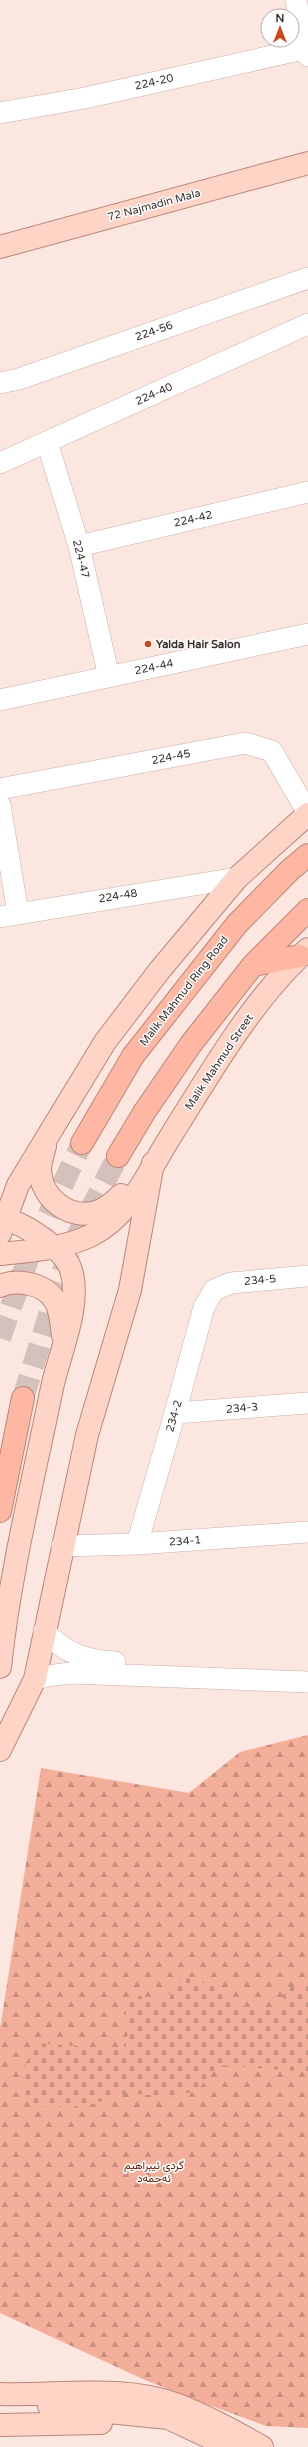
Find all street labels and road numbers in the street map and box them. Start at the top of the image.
street label: 224-20 [133,71,175,93]
street label: 72 Najmadin Mala [106,186,202,224]
street label: 224-56 [133,318,175,344]
street label: 224-40 [133,380,175,408]
street label: 224-42 [172,508,214,530]
street label: 224-47 [70,538,92,580]
street label: 224-44 [133,657,175,677]
street label: 224-45 [150,747,192,767]
street label: 224-48 [98,886,138,905]
street label: Malik Mahmud Ring Road [137,933,231,1049]
street label: Malik Mahmud Street [182,1012,256,1112]
street label: 234-5 [243,1272,277,1288]
street label: 234-2 [163,1399,185,1433]
street label: 234-3 [225,1400,259,1416]
street label: 234-1 [168,1533,202,1549]

